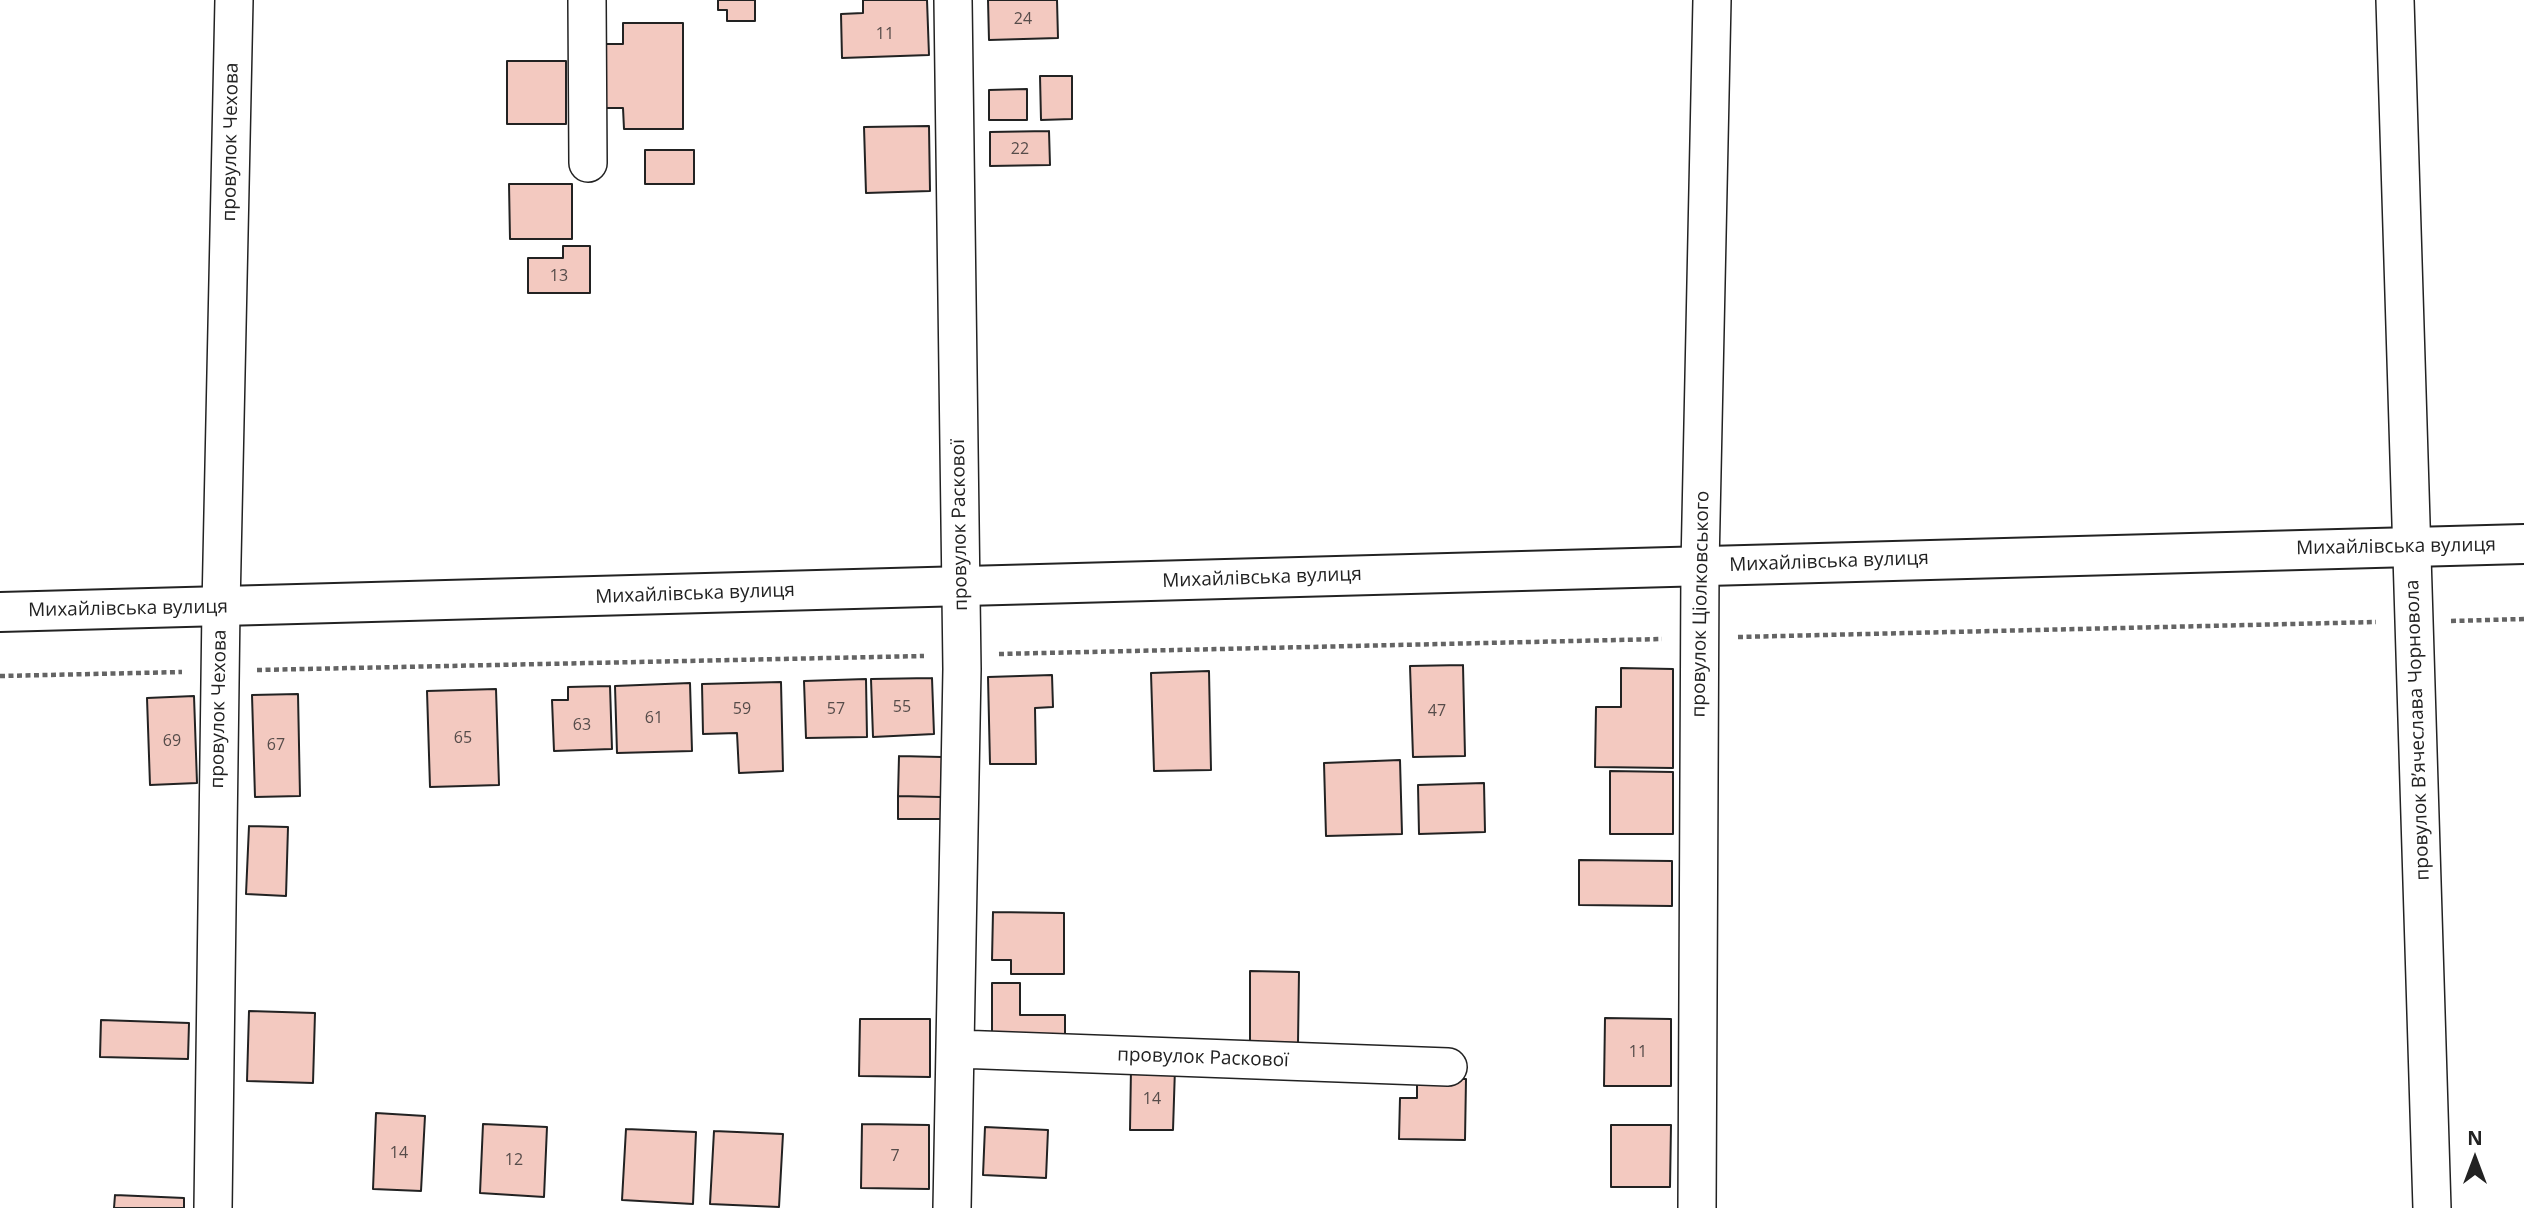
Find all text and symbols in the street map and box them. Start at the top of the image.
house number: 24 [1014,9,1032,29]
house number: 11 [876,24,894,44]
street label: провулок Чехова [218,62,244,222]
house number: 22 [1011,139,1029,159]
house number: 13 [550,266,568,286]
street label: провулок Раскової [947,439,973,611]
street label: провулок Ціолковського [1688,490,1714,718]
street label: Михайлівська вулиця [2296,534,2496,560]
street label: Михайлівська вулиця [1729,547,1929,577]
street label: Михайлівська вулиця [1162,563,1362,593]
street label: Михайлівська вулиця [595,579,795,609]
street label: провулок Вʼячеслава Чорновола [2401,579,2435,881]
street label: Михайлівська вулиця [28,596,228,622]
street label: провулок Чехова [206,629,232,789]
house number: 55 [893,697,911,717]
house number: 59 [733,699,751,719]
house number: 57 [827,699,845,719]
house number: 47 [1428,701,1446,721]
house number: 61 [645,708,663,728]
house number: 63 [573,715,591,735]
house number: 65 [454,728,472,748]
house number: 69 [163,731,181,751]
house number: 67 [267,735,285,755]
house number: 11 [1629,1042,1647,1062]
street label: провулок Раскової [1117,1044,1289,1072]
house number: 14 [1143,1089,1161,1109]
north arrow [2440,1124,2510,1194]
text: N [2467,1125,2483,1151]
house number: 14 [390,1143,408,1163]
house number: 7 [890,1146,900,1166]
house number: 12 [505,1150,523,1170]

